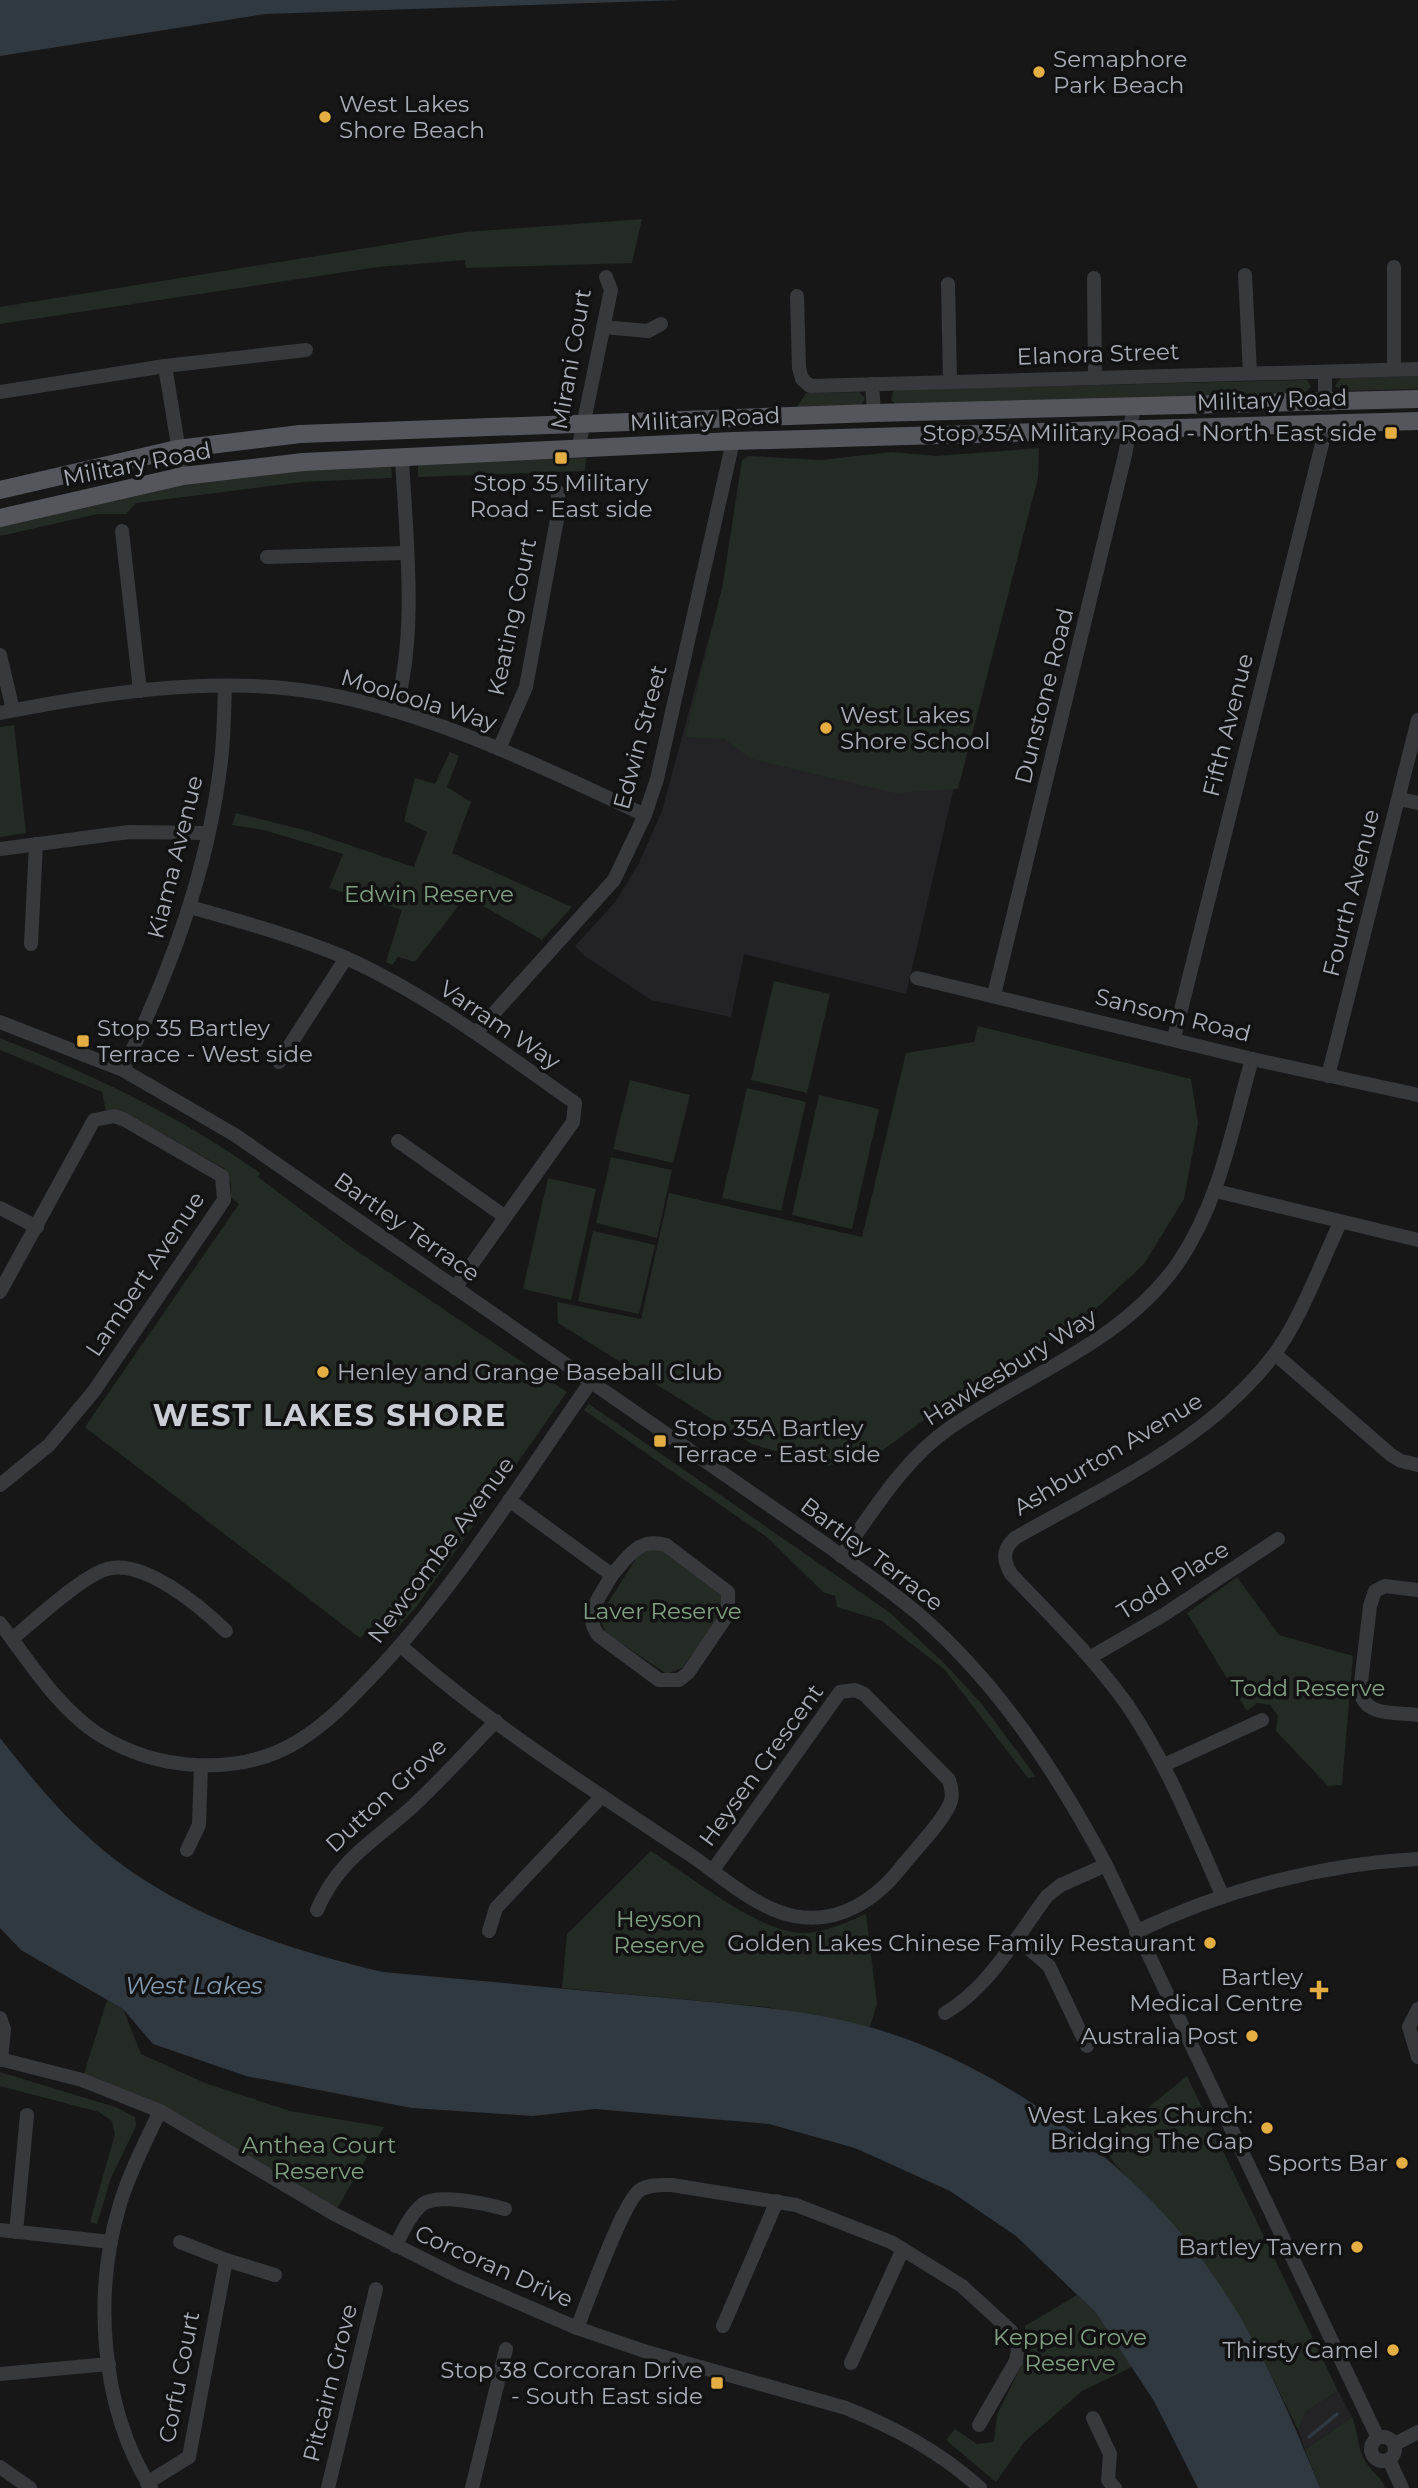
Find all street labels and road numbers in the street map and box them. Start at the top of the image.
street label: Mirani Court [545,286,597,432]
street label: Elanora Street [1016,337,1180,371]
street label: Military Road [1196,383,1348,417]
street label: Military Road [629,401,781,437]
street label: Military Road [60,436,214,492]
street label: Keating Court [482,536,542,698]
street label: Dunstone Road [1009,605,1079,787]
street label: Fifth Avenue [1197,651,1259,799]
street label: Edwin Street [607,662,673,812]
street label: Mooloola Way [338,663,501,737]
street label: Kiama Avenue [141,773,209,941]
street label: Fourth Avenue [1317,807,1385,979]
street label: Varram Way [434,974,566,1076]
street label: Sansom Road [1092,982,1254,1048]
street label: Bartley Terrace [329,1166,485,1288]
street label: Lambert Avenue [80,1186,210,1362]
street label: Hawkesbury Way [918,1302,1102,1432]
street label: Ashburton Avenue [1008,1387,1208,1521]
street label: Newcombe Avenue [362,1451,520,1649]
street label: Bartley Terrace [795,1491,949,1617]
street label: Todd Place [1112,1535,1234,1625]
street label: Heysen Crescent [693,1679,829,1851]
street label: Dutton Grove [320,1732,452,1858]
street label: Corcoran Drive [411,2219,577,2313]
street label: Pitcairn Grove [297,2301,363,2465]
street label: Corfu Court [153,2309,205,2445]

